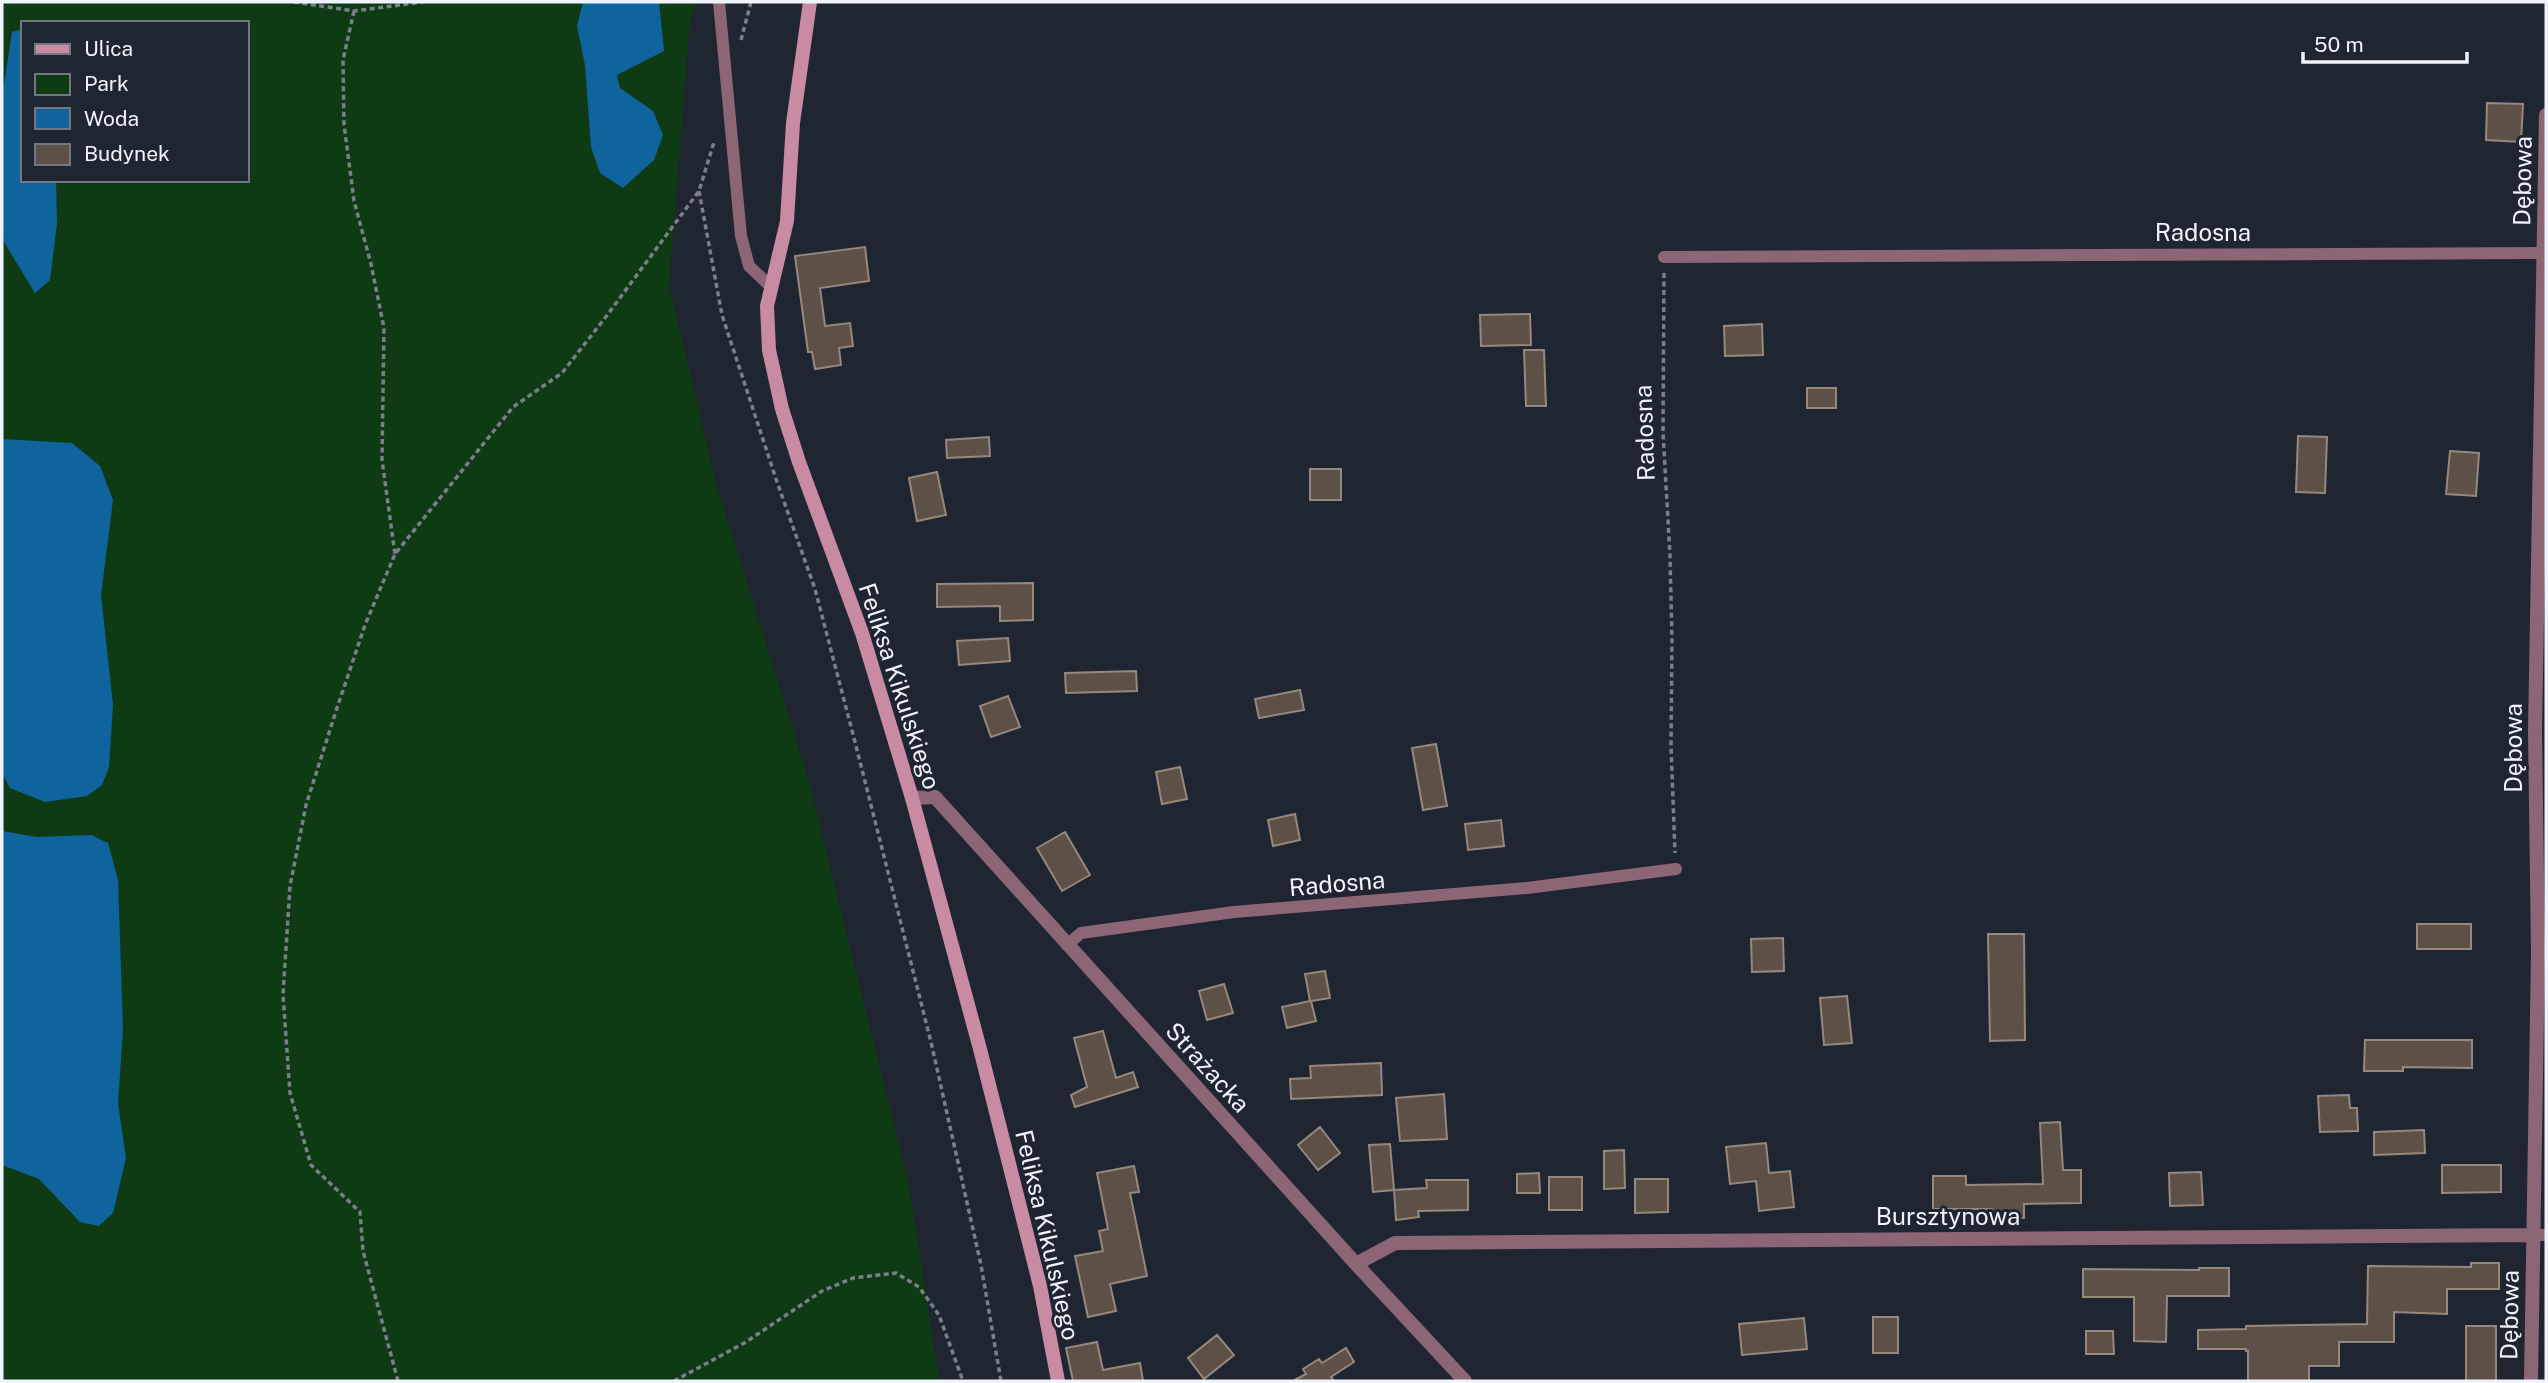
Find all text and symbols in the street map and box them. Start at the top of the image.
legend [21,21,248,182]
scale bar [2303,21,2468,65]
text: 50 m [2314,32,2364,57]
text: Ulica [84,36,133,61]
text: Park [84,71,129,96]
text: Woda [84,106,139,131]
street label: Dębowa [2507,136,2537,226]
text: Budynek [84,141,170,166]
street label: Radosna [2155,218,2251,246]
street label: Radosna [1628,384,1660,482]
street label: Feliksa Kikulskiego [853,579,947,793]
street label: Dębowa [2499,703,2527,793]
street label: Radosna [1288,865,1386,901]
street label: Strażacka [1160,1016,1256,1118]
street label: Feliksa Kikulskiego [1010,1127,1086,1343]
street label: Bursztynowa [1876,1202,2020,1230]
street label: Dębowa [2494,1270,2524,1360]

